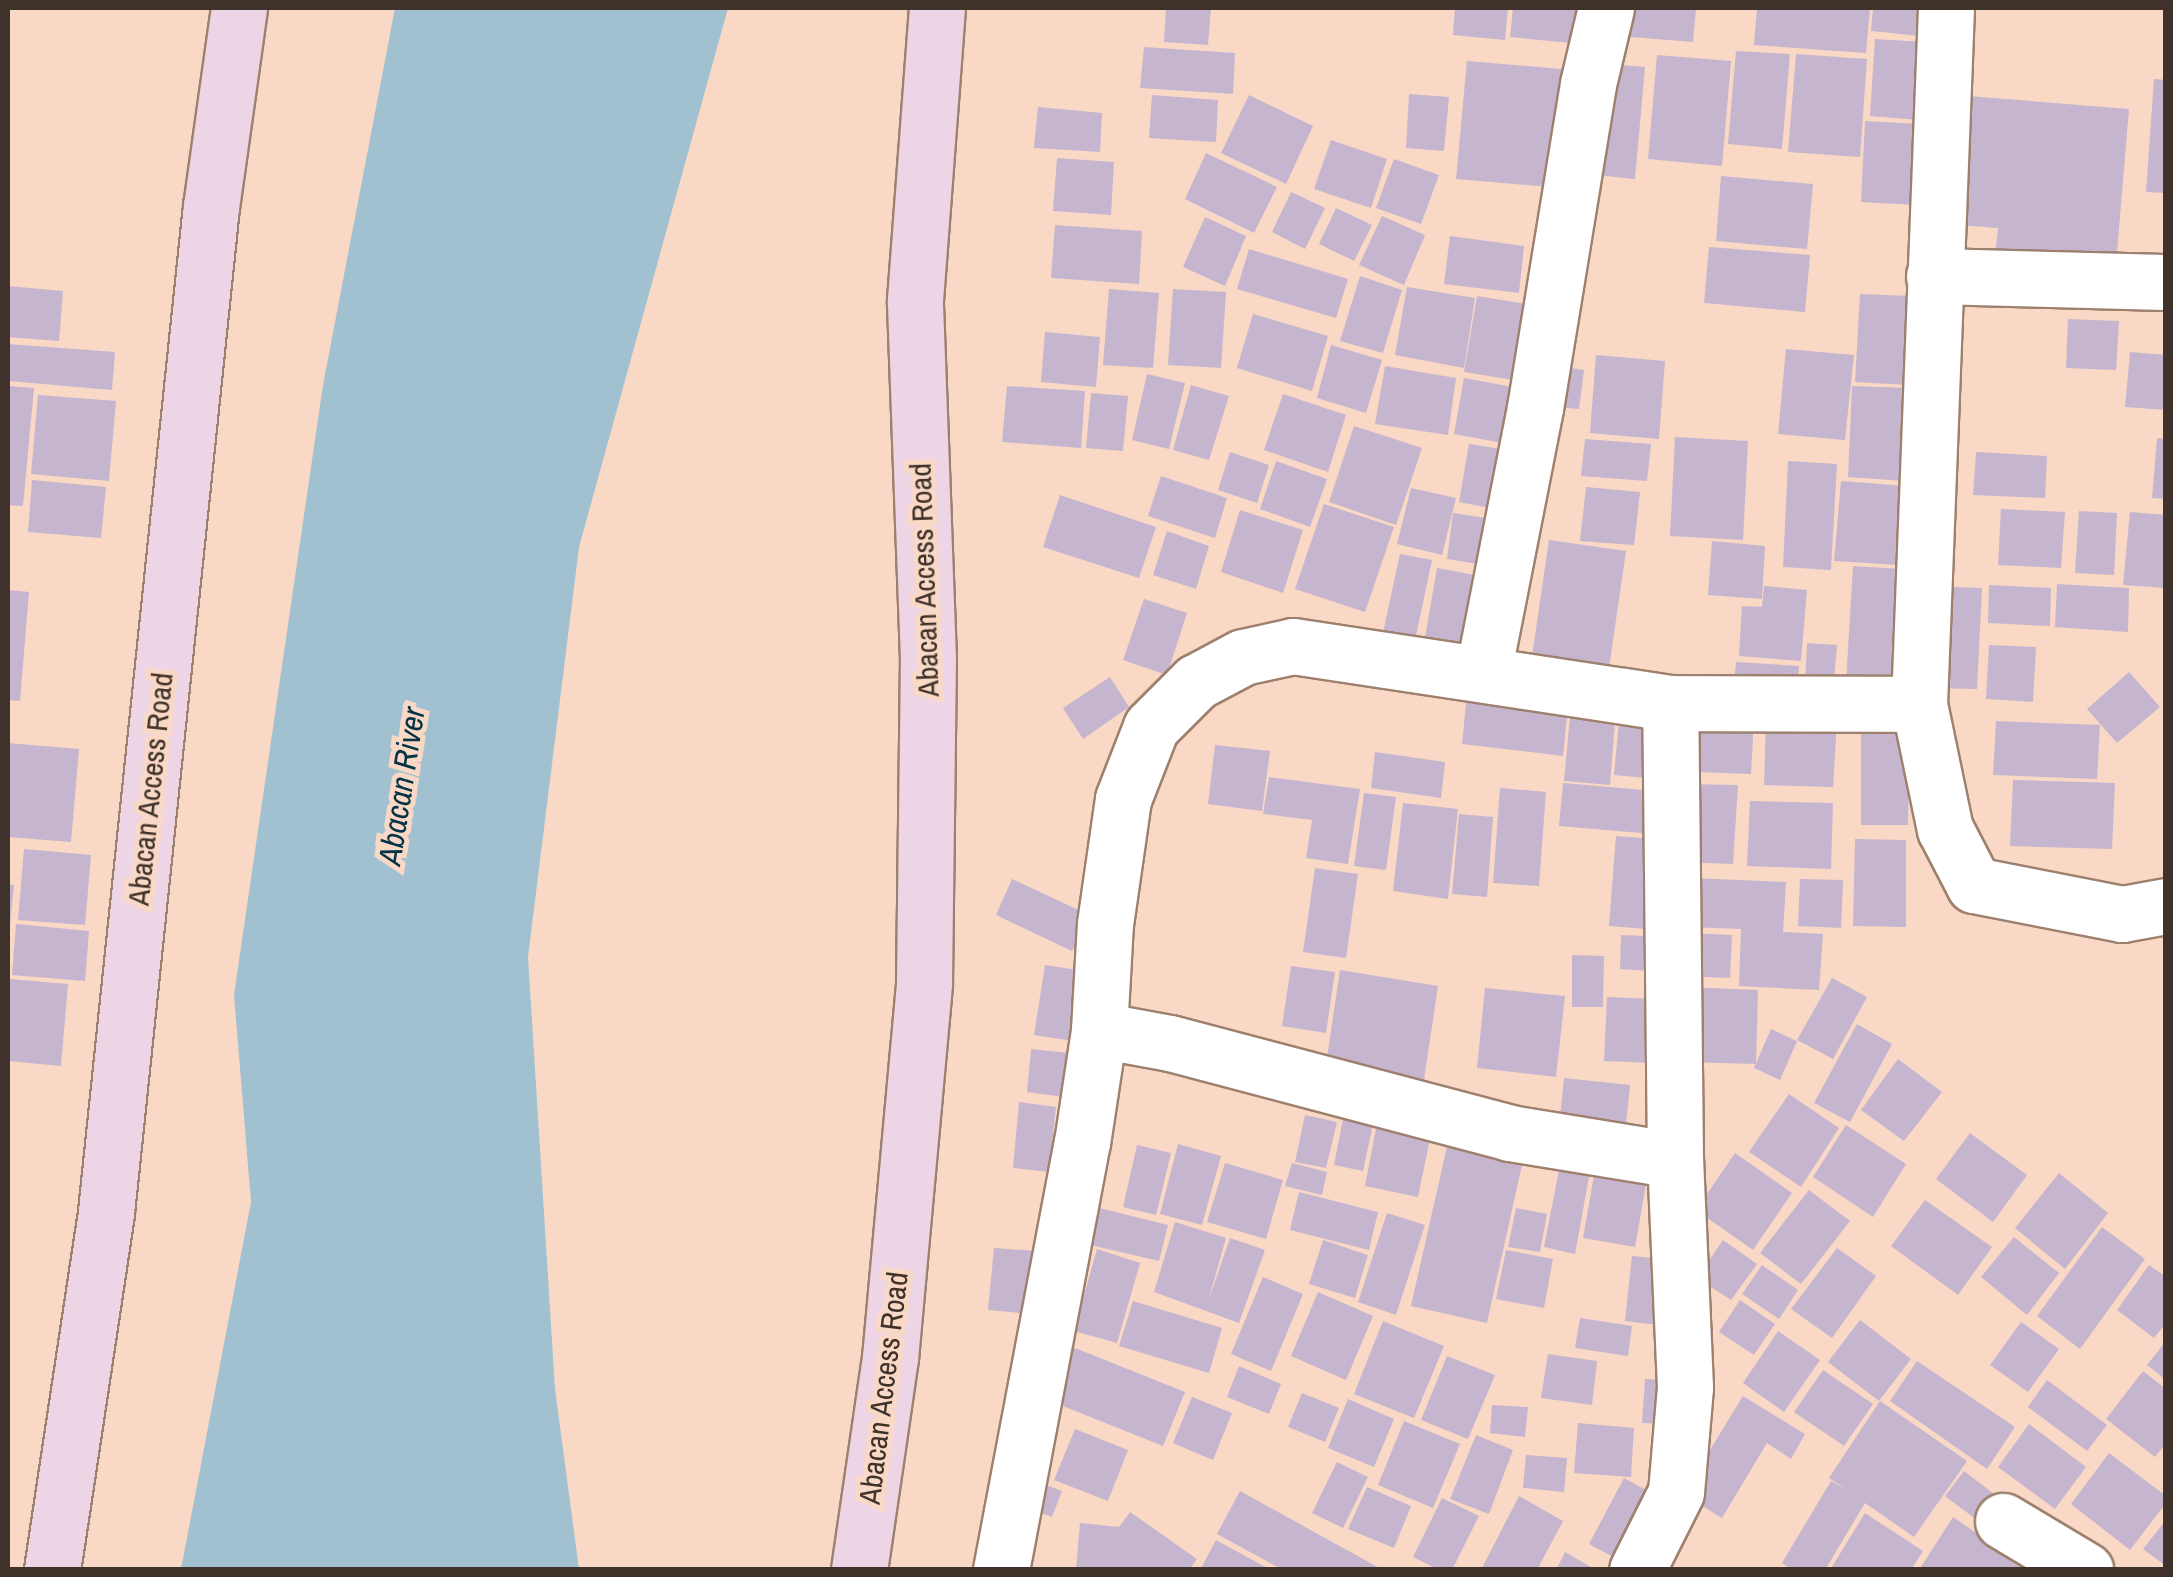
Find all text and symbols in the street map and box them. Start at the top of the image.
street label: Abacan Access Road [902,462,946,698]
street label: Abacan Access Road [120,670,180,908]
water label: Abacan River [371,704,433,868]
street label: Abacan Access Road [851,1269,915,1507]

